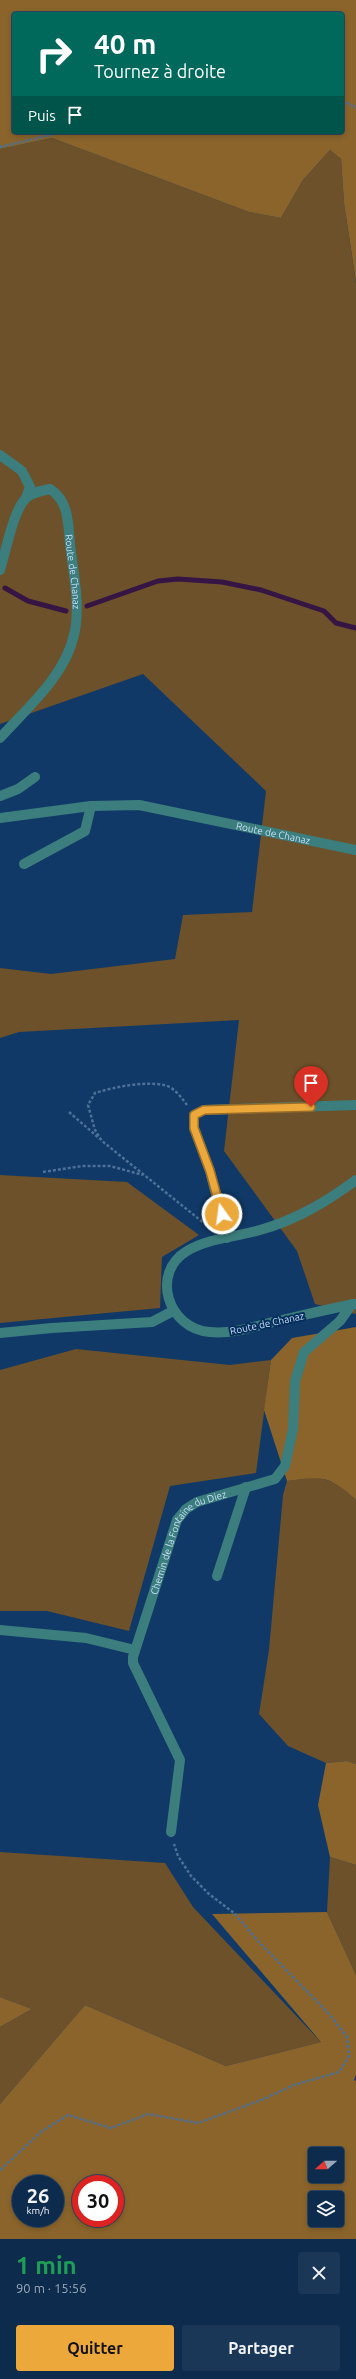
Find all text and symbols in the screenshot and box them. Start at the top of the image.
icon: right [28,28,80,80]
text: 40 m [94,28,156,59]
text: Tournez à droite [94,61,226,81]
icon: arrive [64,104,86,126]
text: Puis [28,107,56,124]
street label: Route de Chanaz [63,534,82,610]
street label: Route de Chanaz [235,820,312,846]
pin [294,1066,328,1107]
icon: arrive [300,1072,322,1094]
position arrow [201,1193,243,1235]
street label: Route de Chanaz [229,1310,306,1337]
street label: Chemin de la Fontaine du Diez [148,1489,228,1596]
north arrow [308,2147,344,2183]
map controls [308,2147,344,2227]
speed limit sign: 30 [72,2175,124,2227]
text: 26 [27,2184,49,2207]
button: layers [308,2191,344,2227]
text: km/h [26,2205,50,2216]
text: 1 min [16,2252,77,2279]
button: close [298,2252,340,2294]
text: 90 m · 15:56 [16,2281,87,2295]
button: Quitter [16,2325,174,2371]
button: Partager [182,2325,340,2371]

